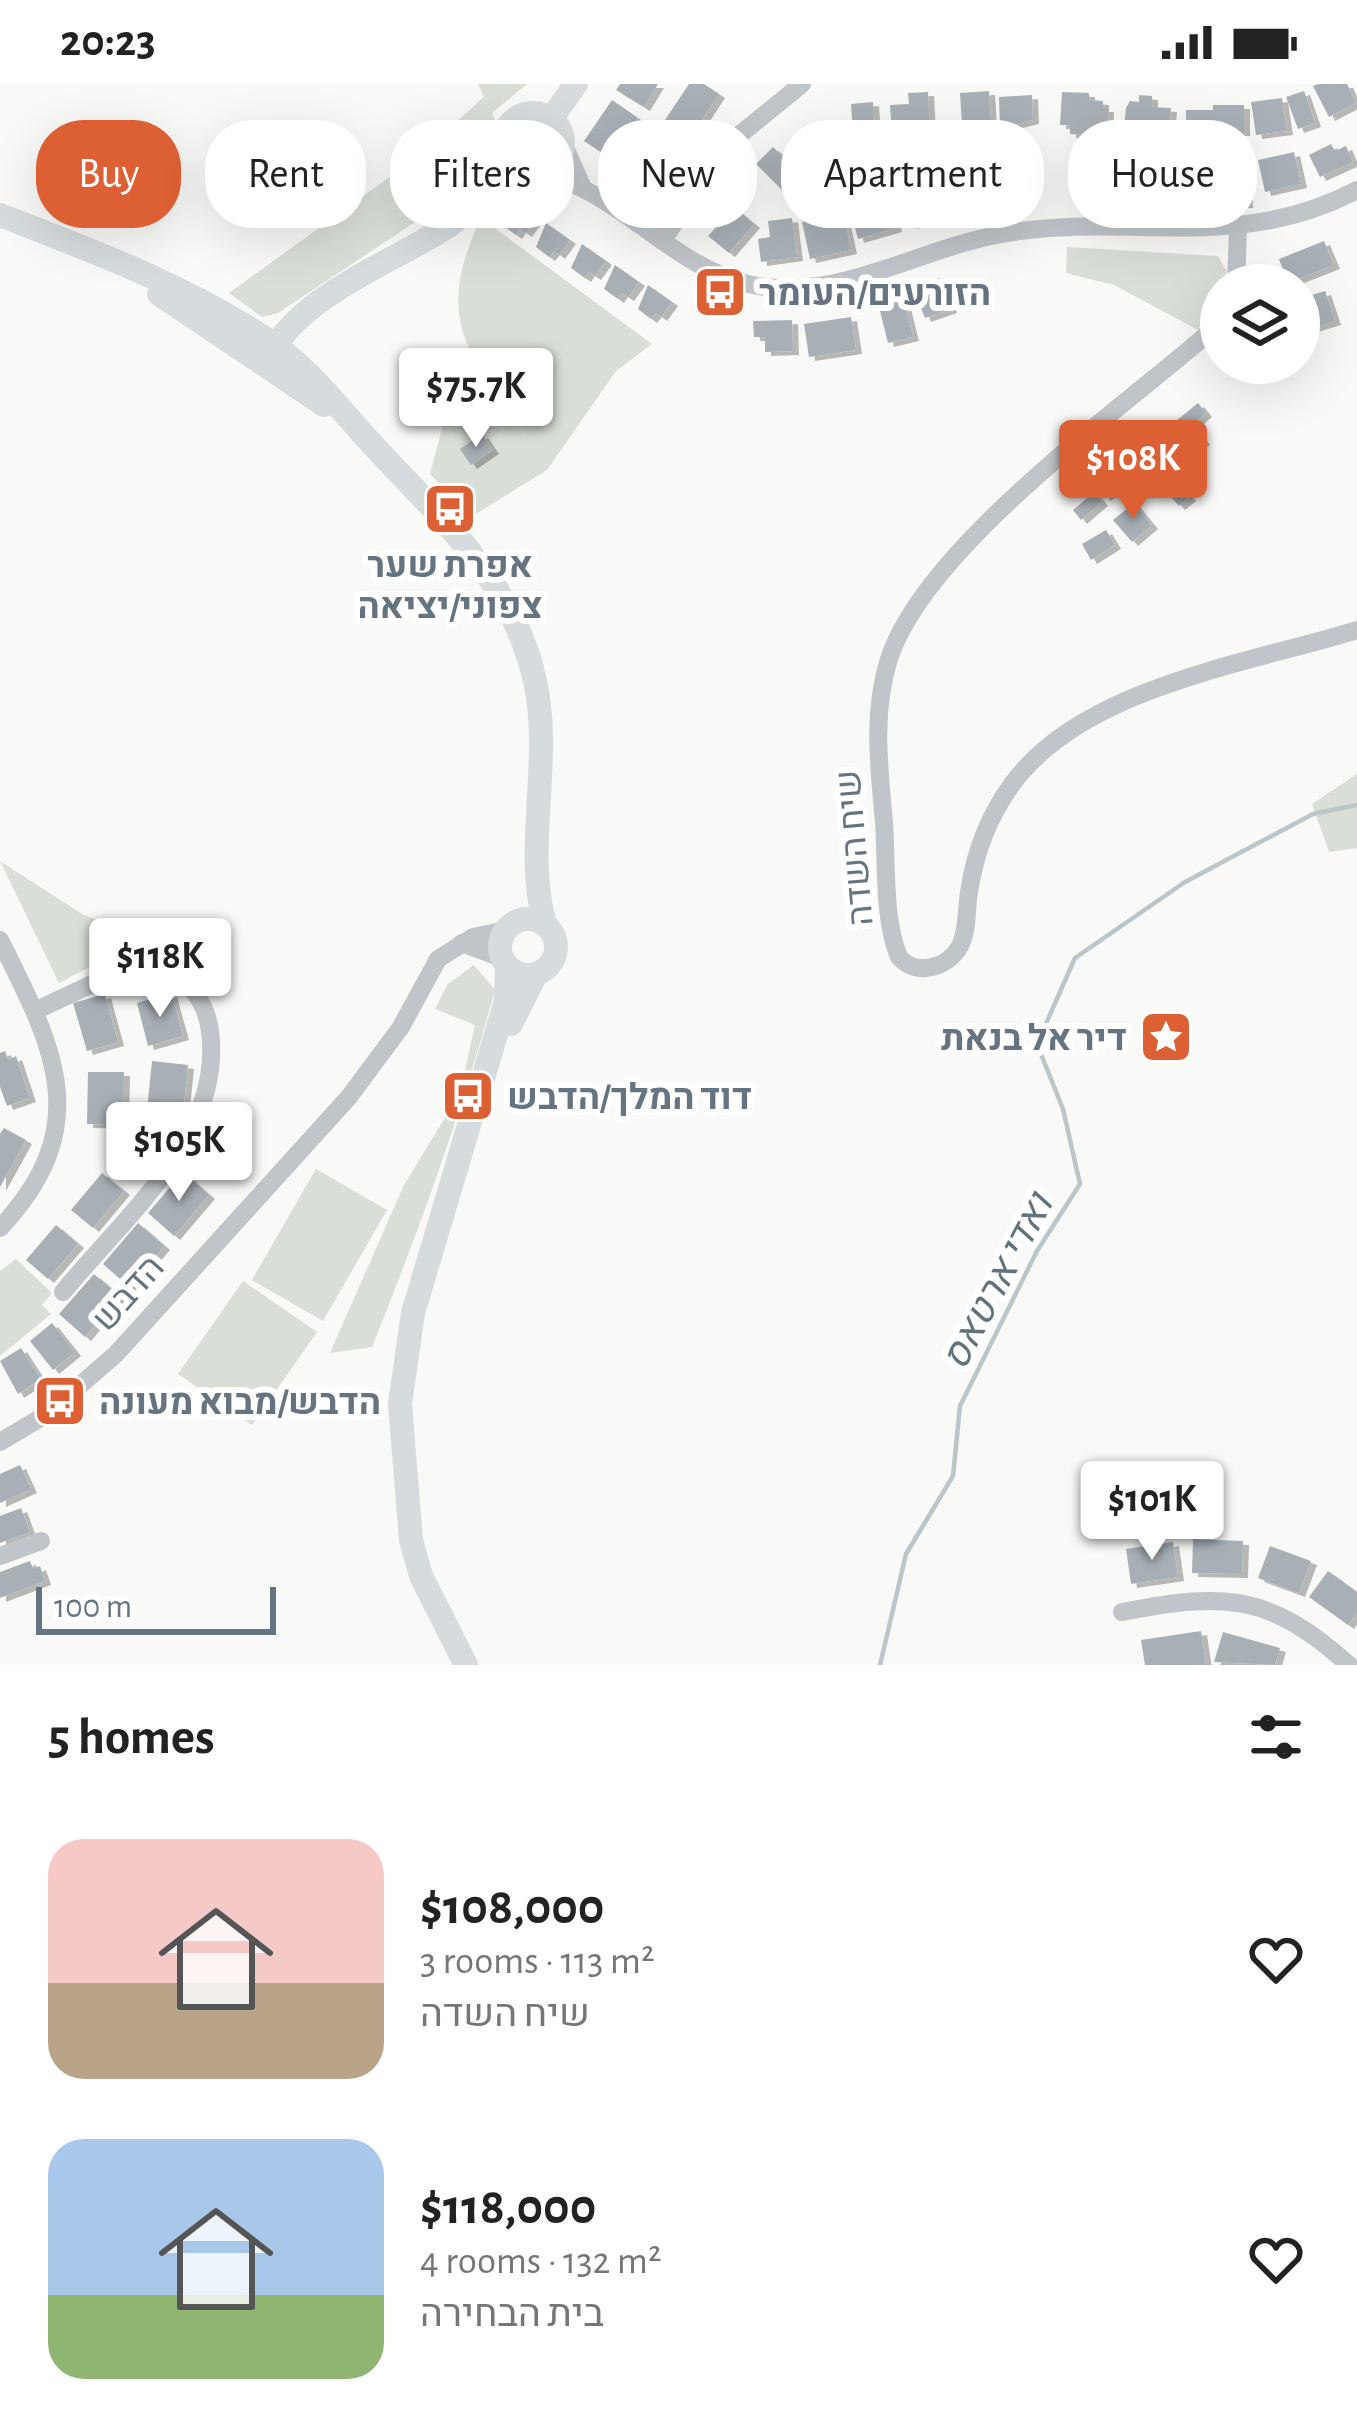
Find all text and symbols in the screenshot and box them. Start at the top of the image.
text: 20:23 [60,19,156,64]
chip: Buy [36,120,181,228]
chip: Rent [205,120,366,228]
chip: Filters [390,120,574,228]
chip: New [598,120,757,228]
chip: Apartment [781,120,1044,228]
chip: House [1068,120,1257,228]
bus stop icon: הזורעים/העומר [692,264,748,320]
map controls [1200,264,1320,384]
button: layers [1200,264,1320,384]
place label: הזורעים/העומר [759,276,991,312]
pin: $75.7K [378,348,574,450]
text: $75.7K [426,367,526,406]
pin: $108K [1049,420,1217,522]
text: $108K [1086,439,1180,478]
bus stop icon: אפרת שער צפוני/יציאה [422,481,478,537]
place label: אפרת שער צפוני/יציאה [358,548,542,625]
street label: שיח השדה [830,768,880,928]
pin: $118K [76,918,244,1020]
text: $118K [116,937,204,976]
place icon: דיר אל בנאת [1138,1009,1194,1065]
place label: דיר אל בנאת [941,1021,1127,1057]
bus stop icon: דוד המלך/הדבש [440,1068,496,1124]
place label: דוד המלך/הדבש [507,1080,752,1116]
pin: $105K [95,1102,263,1204]
text: $105K [133,1121,225,1160]
water label: ואדי ארטאס [936,1186,1062,1376]
street label: הדבש [86,1249,171,1338]
bus stop icon: הדבש/מבוא מעונה [32,1373,88,1429]
place label: הדבש/מבוא מעונה [99,1385,381,1421]
pin: $101K [1068,1461,1236,1563]
text: $101K [1108,1480,1196,1519]
scale bar [36,1581,276,1634]
text: 100 m [54,1591,132,1624]
icon: filters [1243,1704,1309,1770]
text: 5 homes [48,1712,215,1763]
text: $108,000 [420,1882,604,1933]
icon: home [144,1887,288,2031]
icon: heart [1243,1926,1309,1992]
text: 3 rooms · 113 m² [420,1942,655,1981]
text: שיח השדה [420,1995,590,2034]
text: $118,000 [420,2182,596,2233]
icon: home [144,2187,288,2331]
icon: heart [1243,2226,1309,2292]
text: 4 rooms · 132 m² [420,2242,662,2281]
text: בית הבחירה [420,2295,604,2334]

